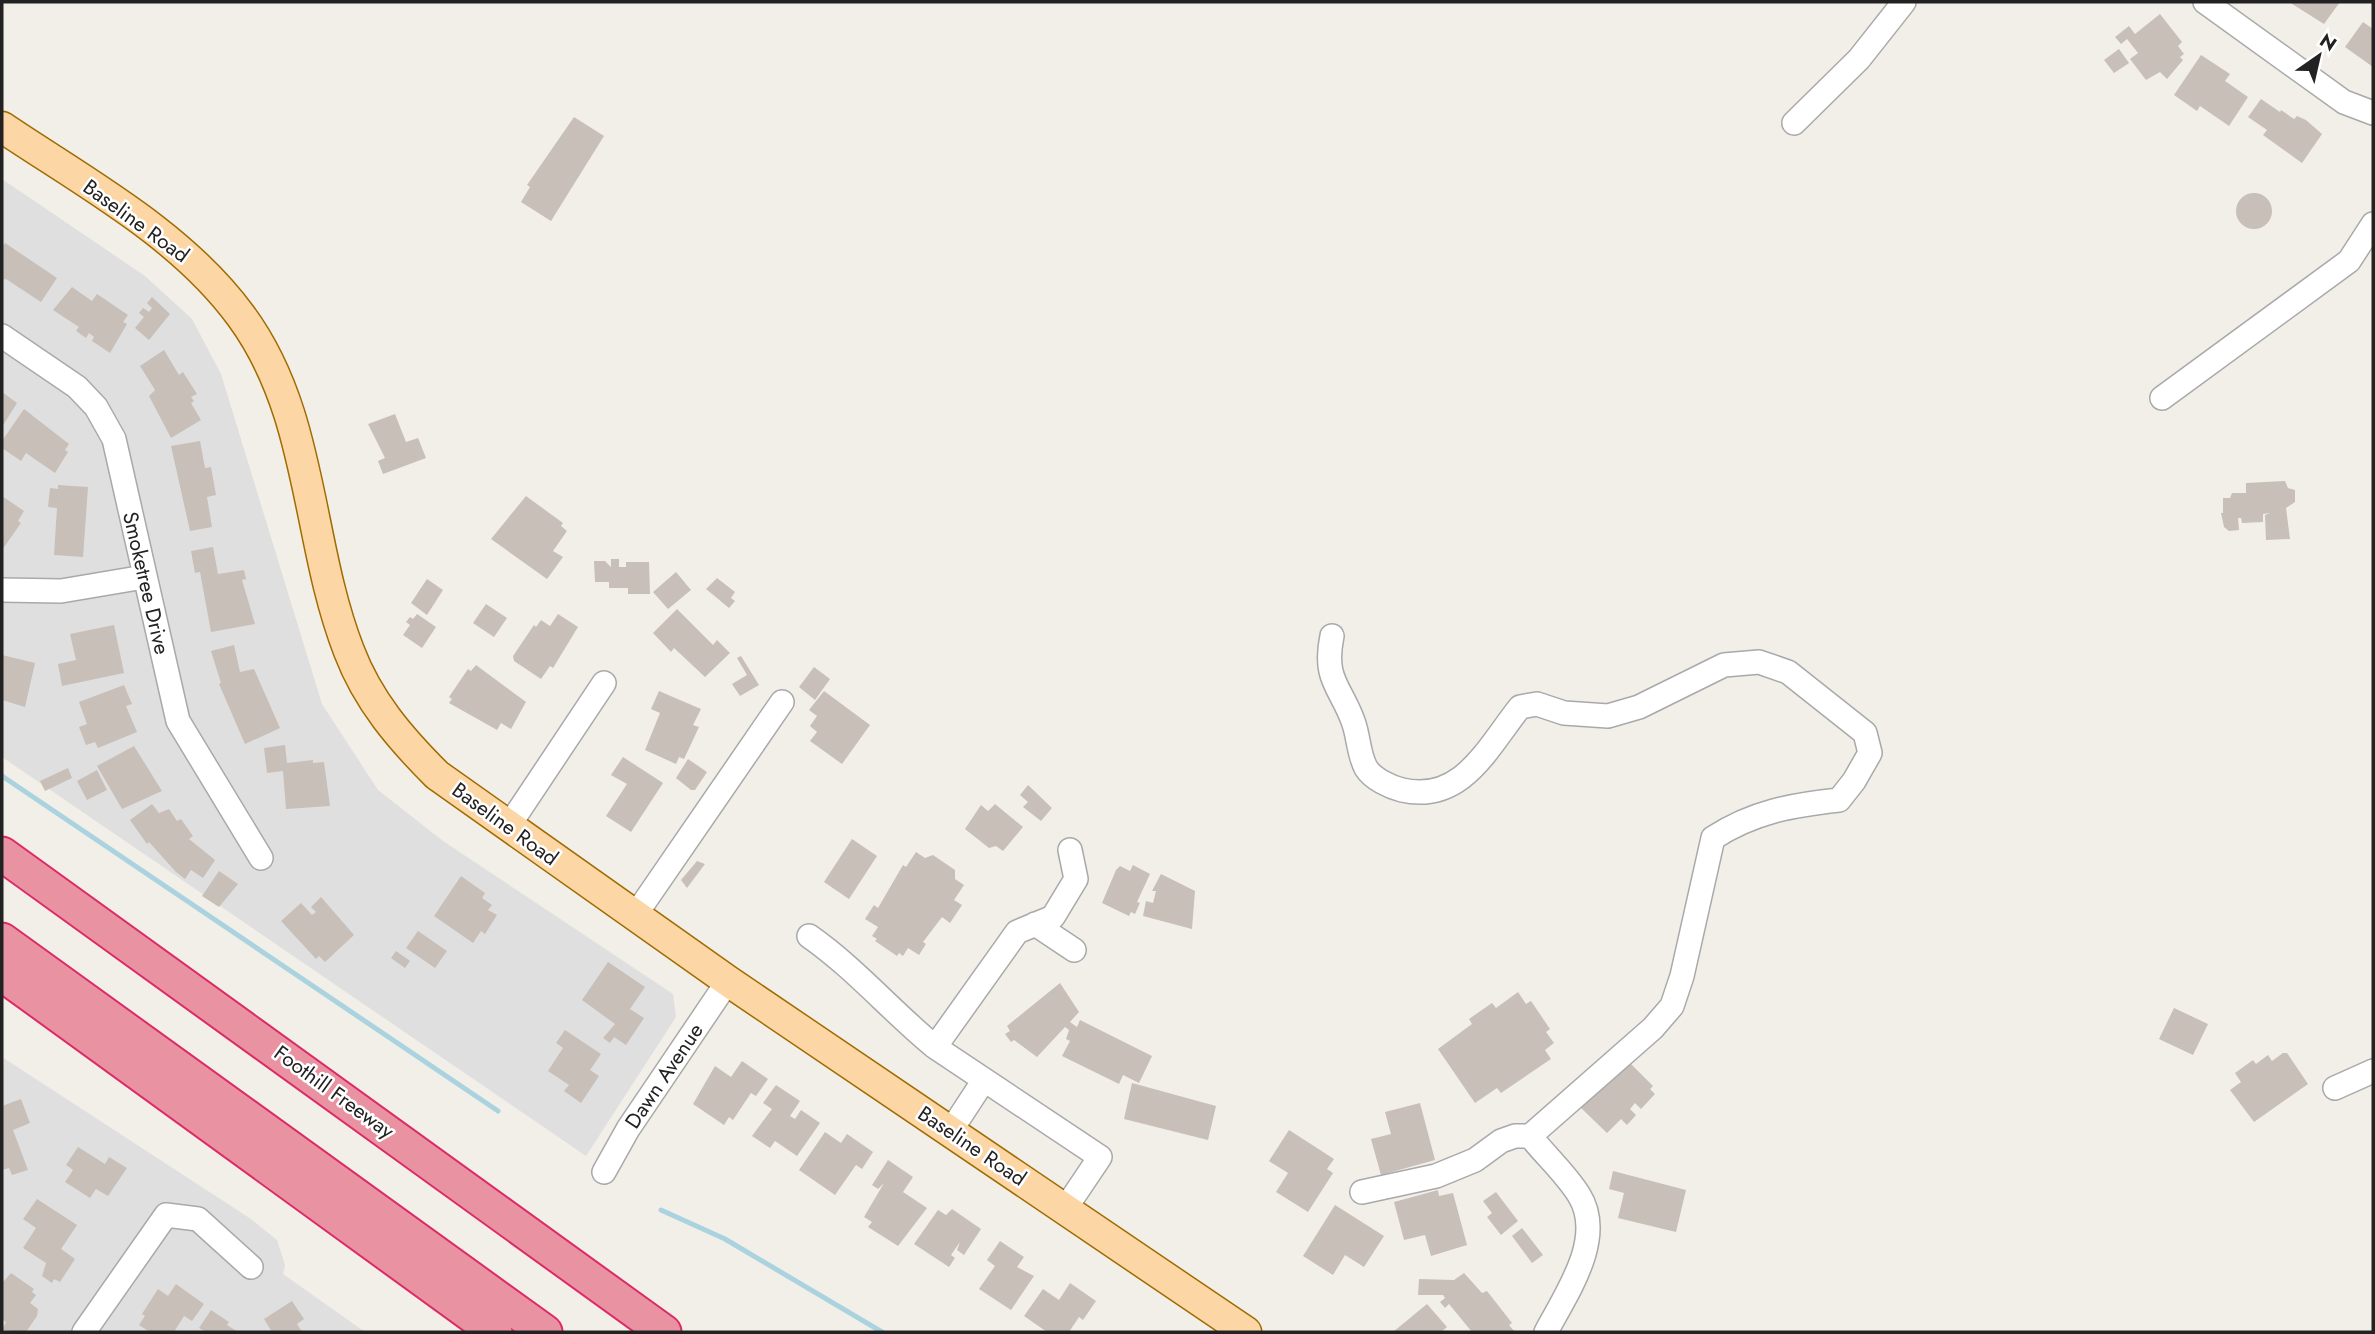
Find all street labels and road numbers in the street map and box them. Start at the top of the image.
street label: Baseline Road [77,172,195,270]
street label: Smoketree Drive [115,509,177,658]
street label: Baseline Road [446,775,564,873]
street label: Dawn Avenue [618,1017,710,1135]
street label: Foothill Freeway [268,1038,401,1146]
street label: Baseline Road [912,1099,1032,1193]

